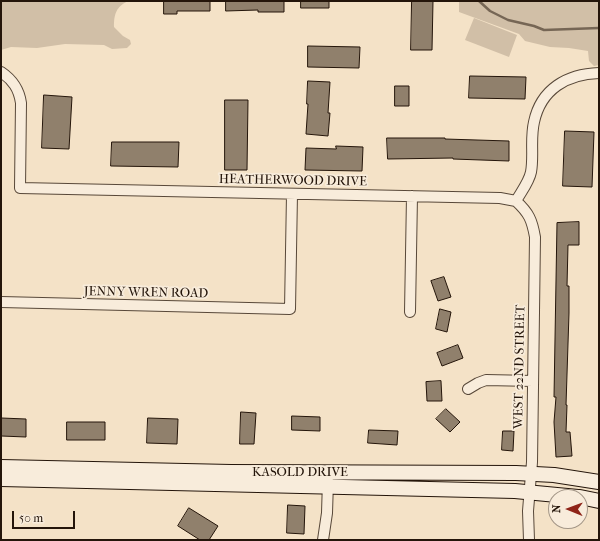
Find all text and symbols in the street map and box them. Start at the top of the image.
street label: HEATHERWOOD DRIVE [219,172,367,190]
street label: JENNY WREN ROAD [84,284,208,302]
street label: WEST 22ND STREET [511,305,529,429]
street label: KASOLD DRIVE [252,465,348,481]
north arrow [548,489,588,529]
scale bar [14,503,77,529]
text: N [550,505,563,513]
text: 50 m [19,511,43,525]

